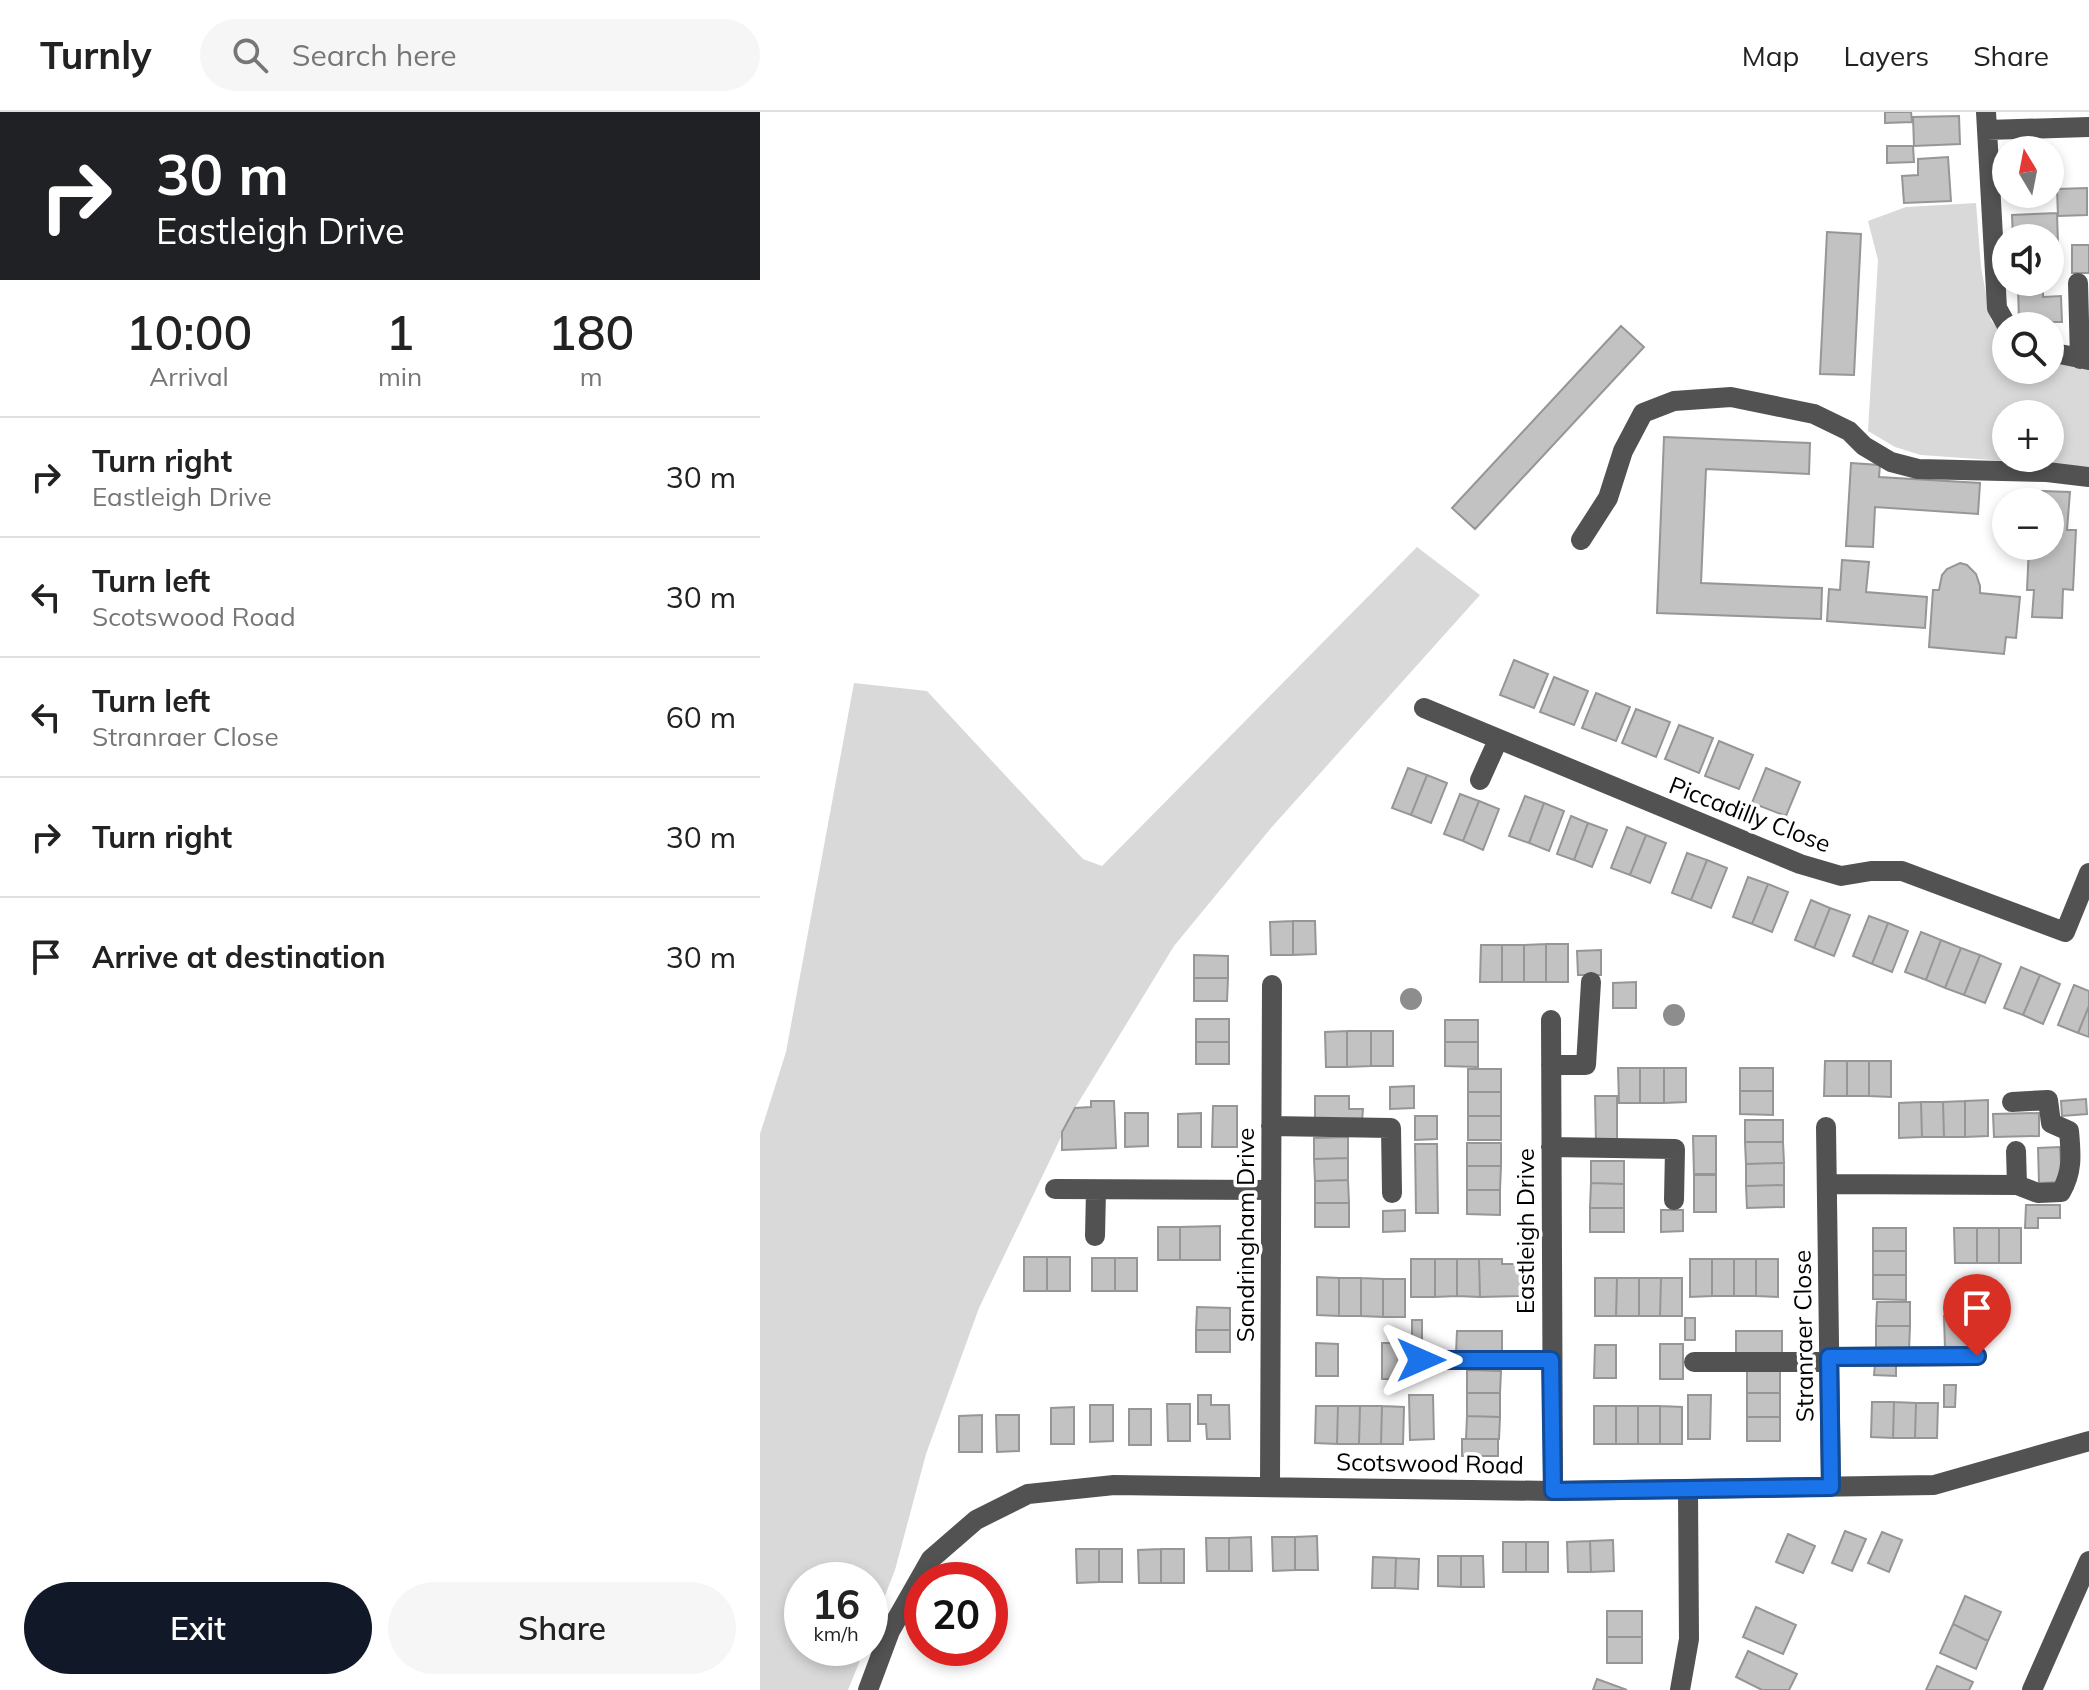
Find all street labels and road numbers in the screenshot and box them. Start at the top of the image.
street label: Piccadilly Close [1665,769,1835,859]
street label: Sandringham Drive [1230,1128,1260,1342]
street label: Eastleigh Drive [1510,1148,1540,1314]
street label: Stranraer Close [1786,1250,1820,1422]
street label: Scotswood Road [1336,1446,1524,1480]

